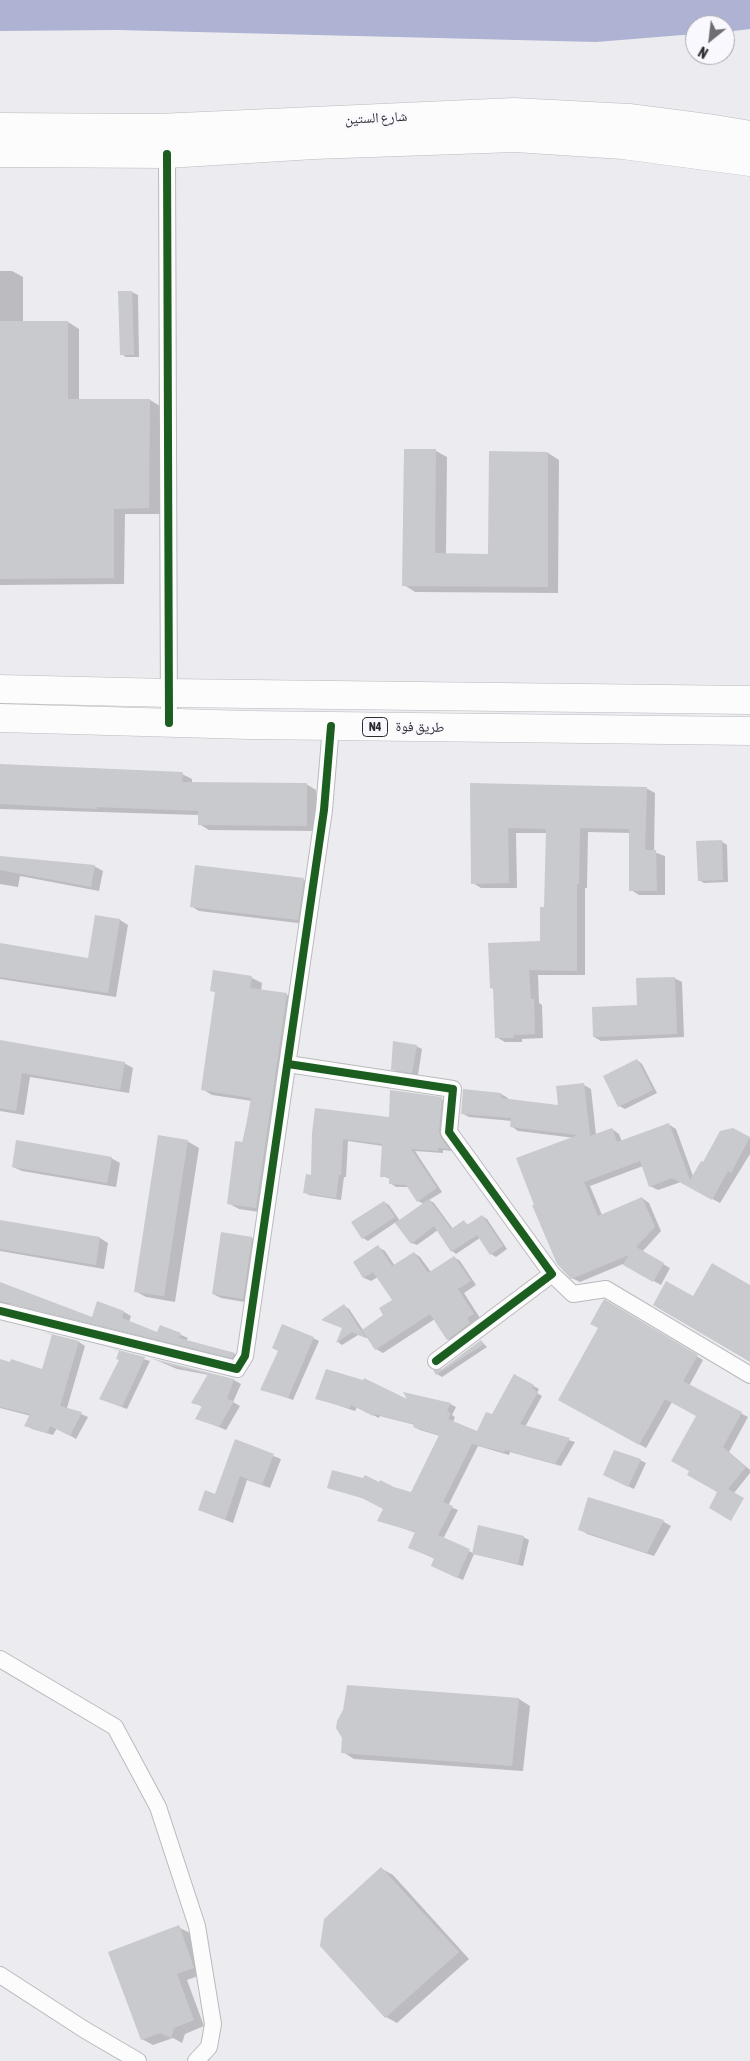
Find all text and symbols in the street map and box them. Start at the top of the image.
north arrow [685,15,735,65]
text: N [696,43,711,61]
street label: شارع الستين [344,108,408,128]
road number: N4 [362,718,388,736]
street label: طريق فوة [395,718,445,736]

